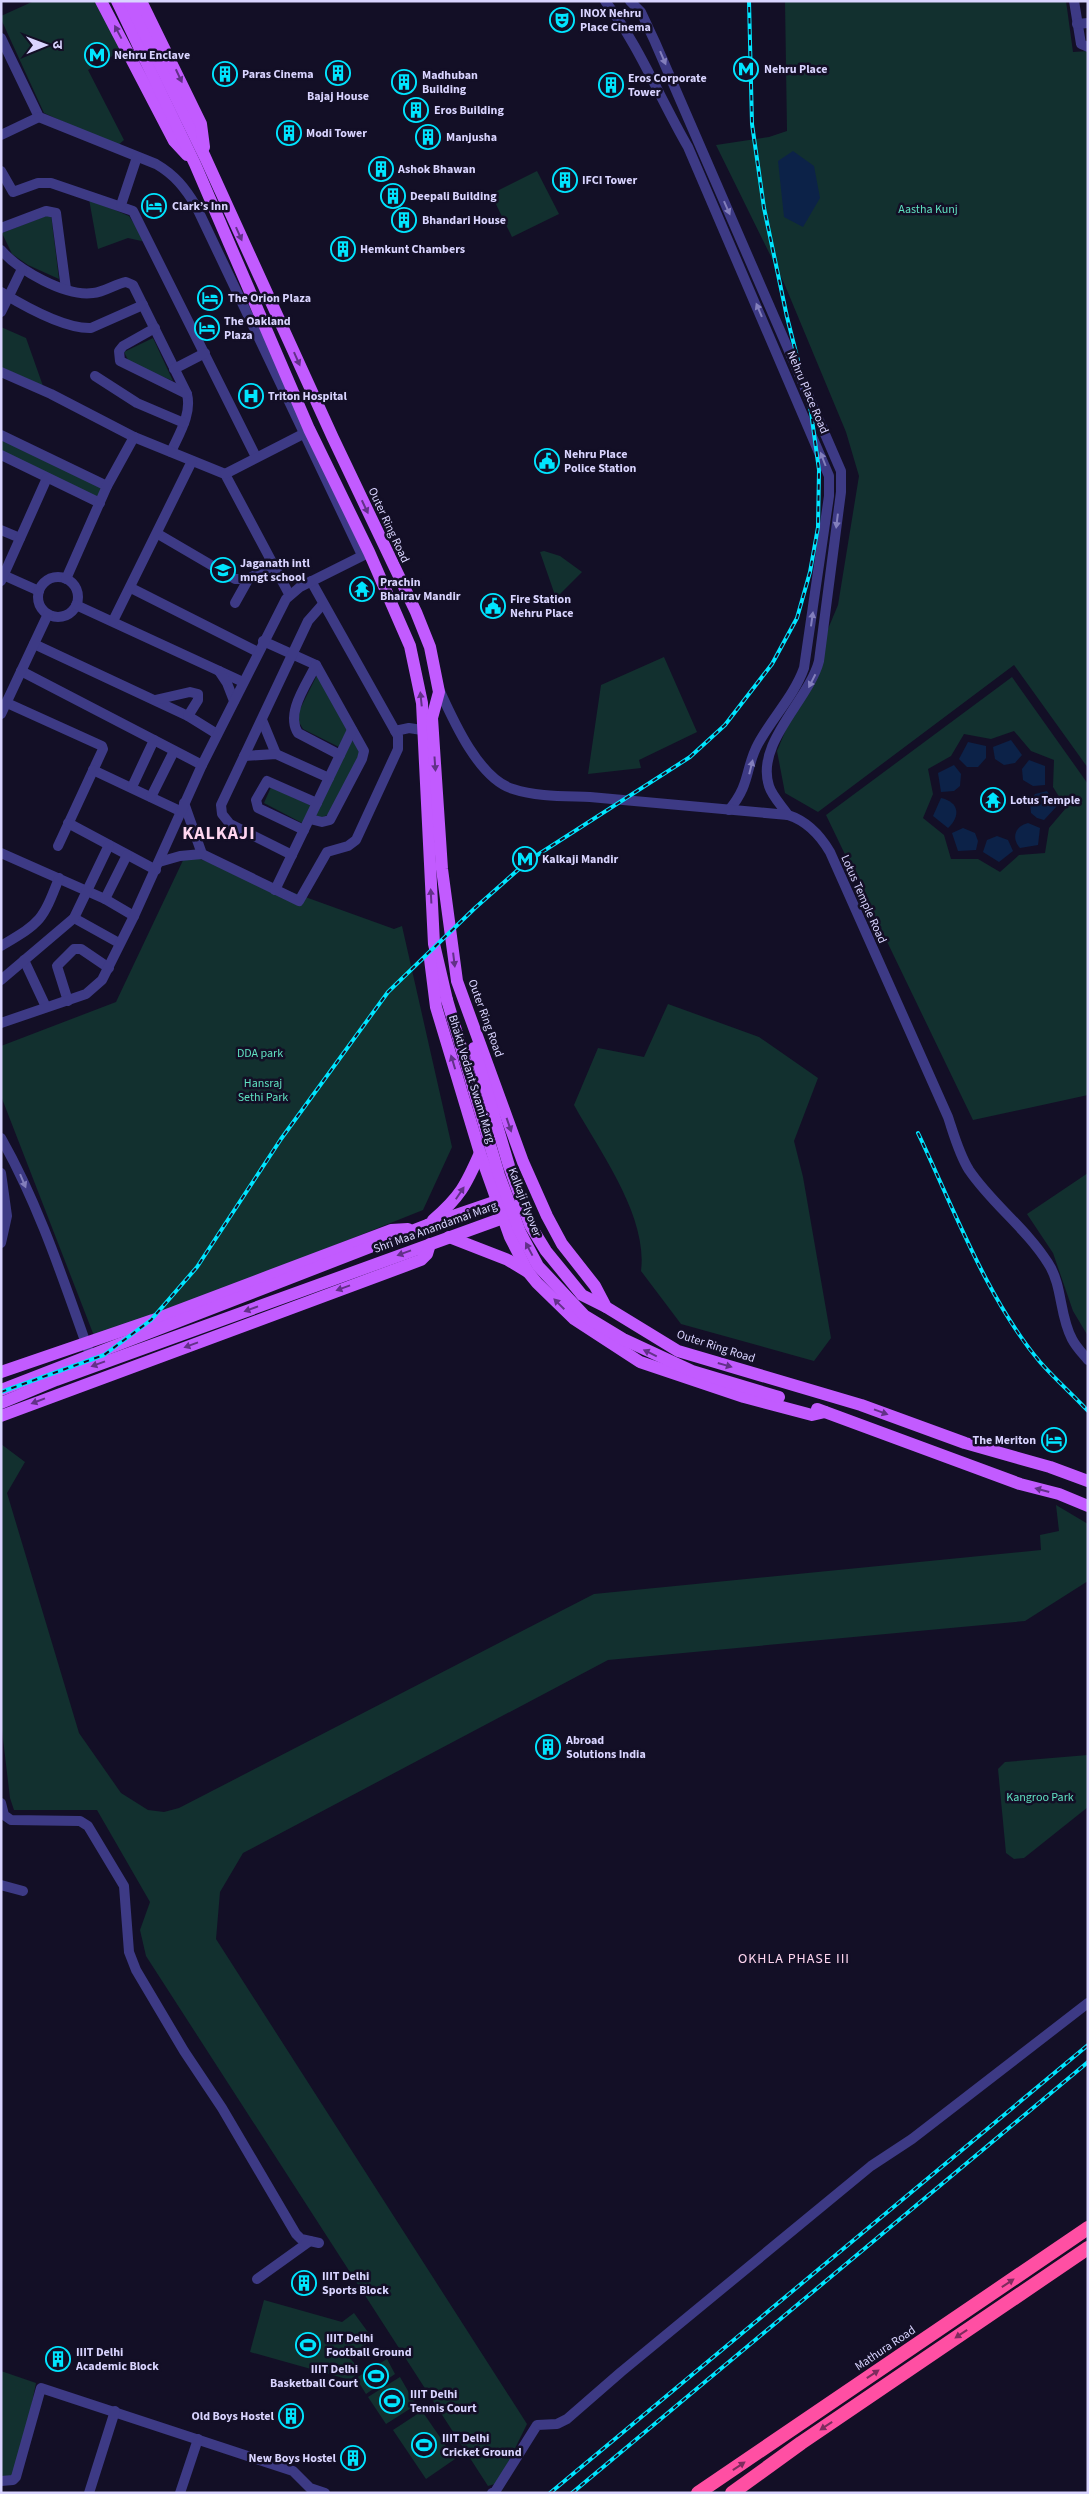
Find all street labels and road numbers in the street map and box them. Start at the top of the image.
street label: Nehru Place Road [782,348,833,436]
street label: Outer Ring Road [364,485,413,566]
street label: Lotus Temple Road [836,852,891,946]
street label: Outer Ring Road [464,977,507,1059]
street label: Bhakti Vedant Swami Marg [444,1013,499,1145]
street label: Kalkaji Flyover [504,1165,546,1240]
street label: Shri Maa Anandamai Marg [371,1197,499,1258]
street label: Outer Ring Road [674,1326,757,1367]
street label: Mathura Road [852,2322,919,2375]

